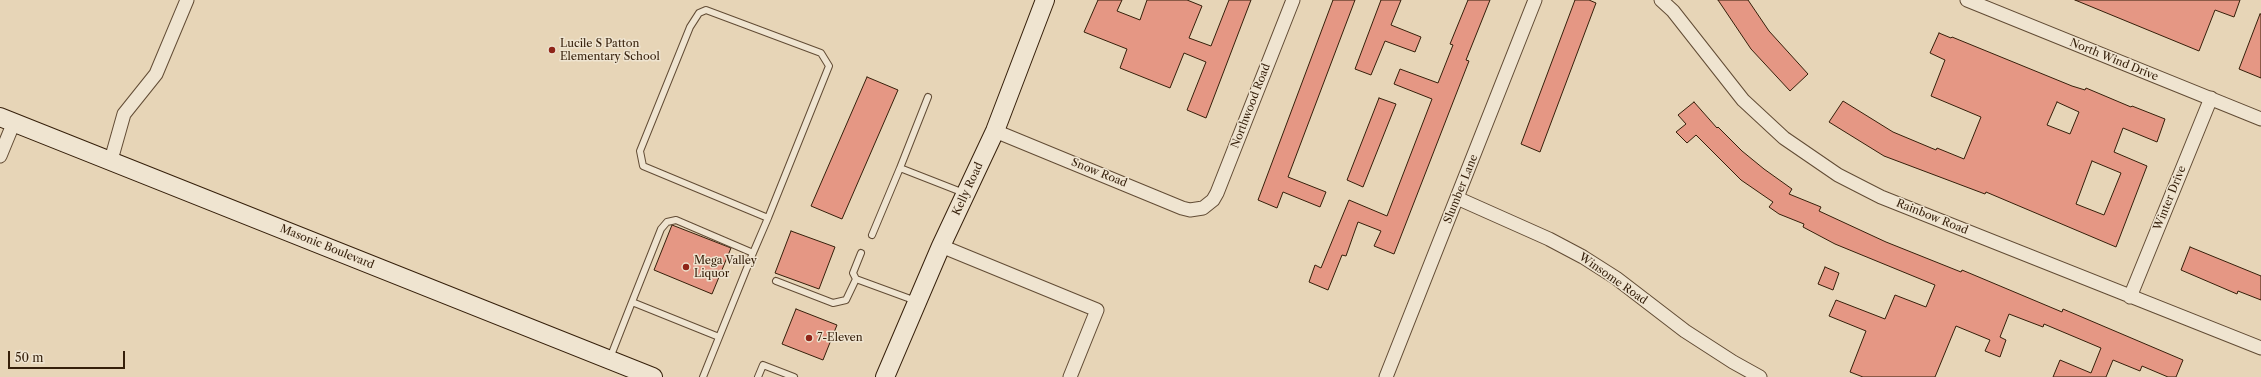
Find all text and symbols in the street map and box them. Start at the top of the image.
street label: North Wind Drive [2068,36,2160,84]
place label: Lucile S Patton Elementary School [560,37,660,63]
marker: Lucile S Patton Elementary School [547,45,557,55]
street label: Northwood Road [1229,62,1273,150]
street label: Slumber Lane [1441,153,1481,225]
street label: Snow Road [1069,156,1129,190]
street label: Kelly Road [950,160,986,218]
street label: Winter Drive [2151,164,2189,232]
street label: Rainbow Road [1894,197,1970,237]
street label: Masonic Boulevard [278,222,376,272]
street label: Winsome Road [1576,251,1650,307]
place label: Mega Valley Liquor [694,254,757,280]
marker: Mega Valley Liquor [681,262,691,272]
place label: 7-Eleven [817,331,863,345]
marker: 7-Eleven [804,333,814,343]
scale bar [10,343,127,369]
text: 50 m [15,350,44,365]

